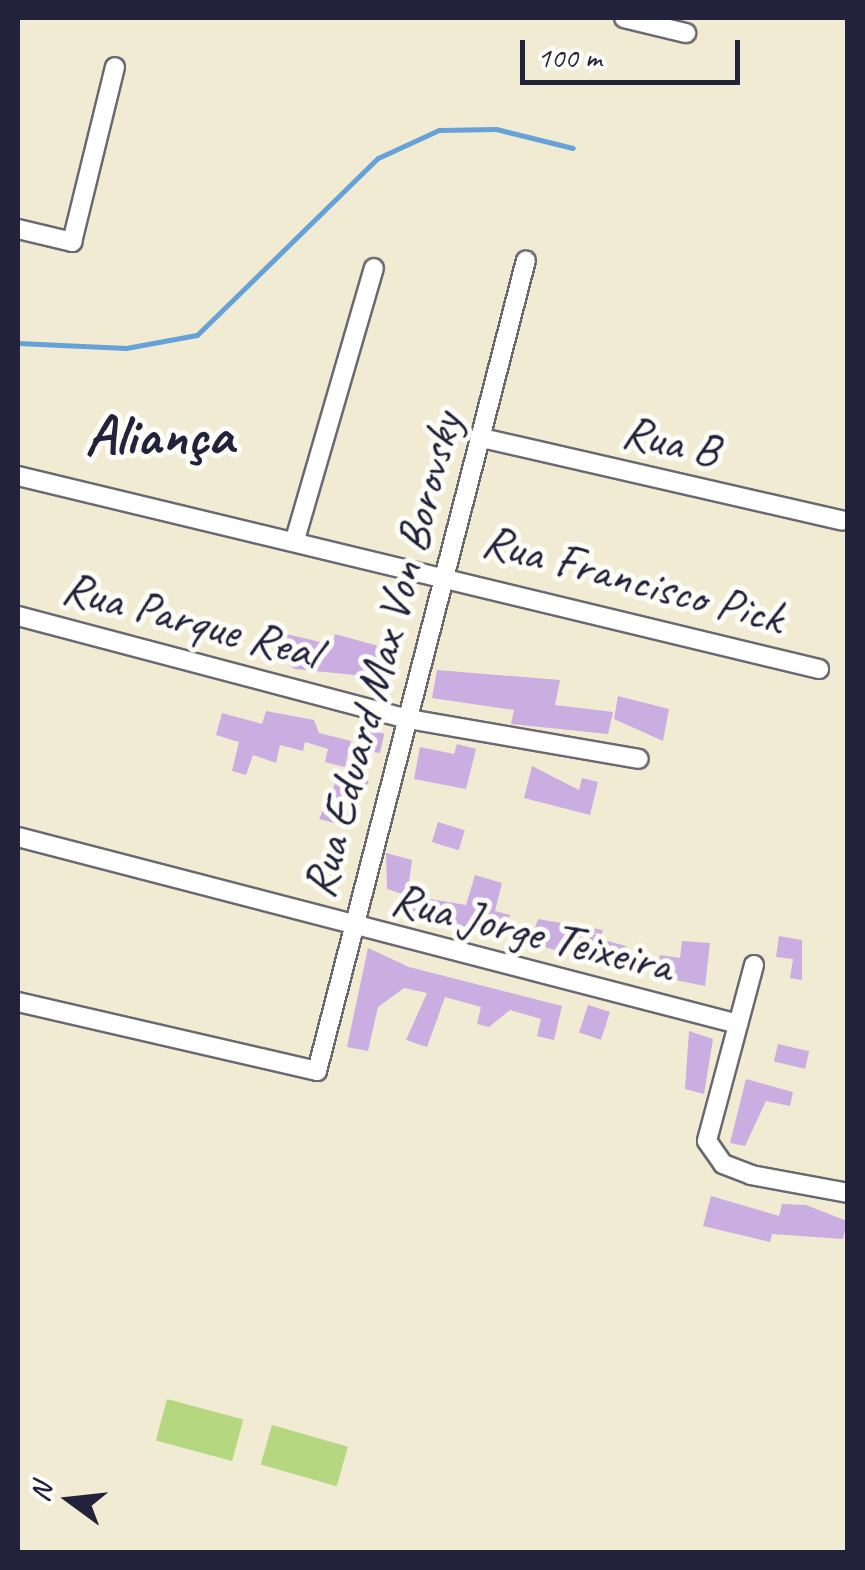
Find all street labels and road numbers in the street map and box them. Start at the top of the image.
street label: Rua B [617,402,725,480]
street label: Rua Eduard Max Von Borovsky [290,406,474,904]
street label: Rua Francisco Pick [476,511,790,647]
street label: Rua Parque Real [57,558,325,682]
street label: Rua Jorge Teixeira [387,870,677,994]

